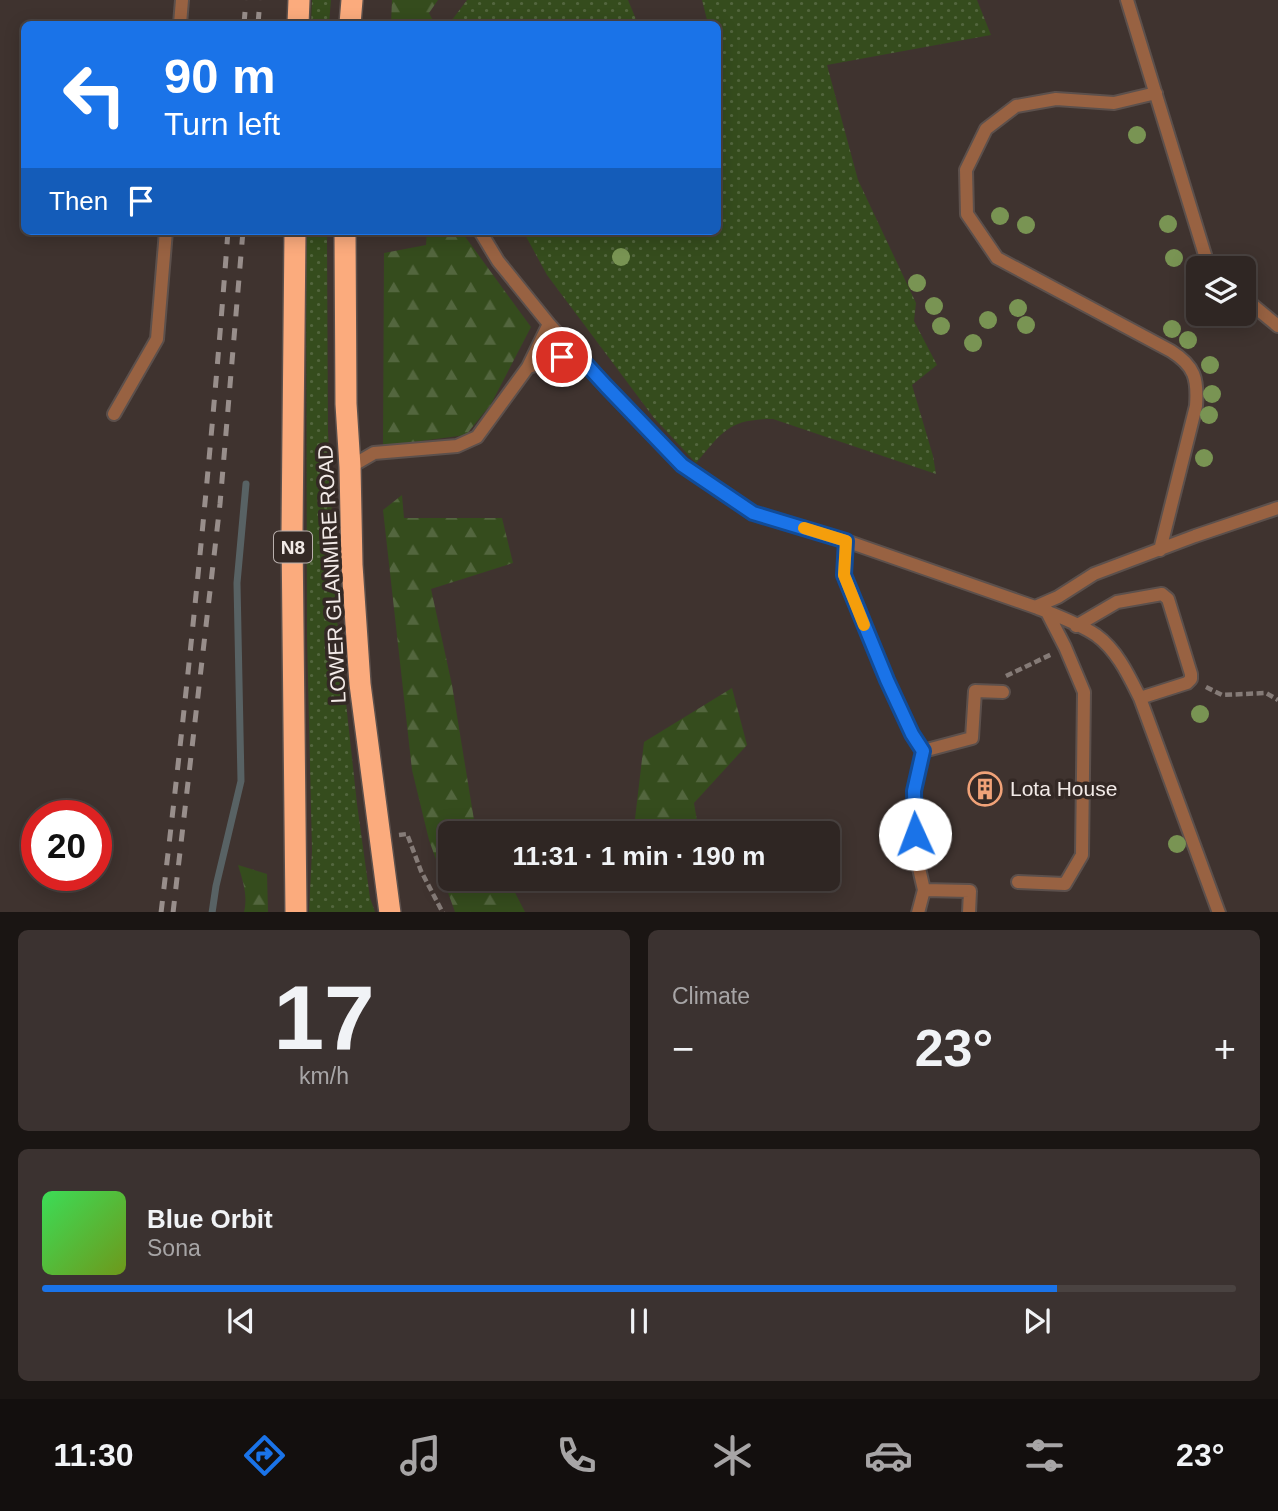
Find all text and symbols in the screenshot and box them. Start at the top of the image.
icon: left [49,49,140,140]
text: 90 m [164,49,276,103]
text: Turn left [164,106,280,142]
icon: arrive [122,182,160,220]
text: Then [49,186,108,216]
map controls [1186,256,1256,326]
button: layers [1186,256,1256,326]
pin [532,327,592,387]
icon: arrive [543,338,581,376]
street label: LOWER GLANMIRE ROAD [313,444,350,704]
road number: N8 [274,532,312,562]
building icon: Lota House [966,770,1004,808]
place label: Lota House [1010,777,1117,800]
position arrow [878,797,952,871]
speed limit sign: 20 [21,800,112,891]
text: 11:31 · 1 min · 190 m [513,841,765,871]
text: 17 [273,967,375,1068]
text: Climate [672,983,750,1009]
text: 23° [915,1019,993,1077]
text: − [672,1028,694,1070]
text: + [1214,1028,1236,1070]
text: km/h [299,1063,349,1089]
text: Blue Orbit [147,1204,273,1234]
text: Sona [147,1235,201,1261]
icon: previous [222,1302,260,1340]
icon: pause [620,1302,658,1340]
icon: next [1018,1302,1056,1340]
icon: directions [240,1431,289,1480]
icon: music [396,1431,445,1480]
icon: phone [552,1431,601,1480]
icon: climate [708,1431,757,1480]
icon: car [864,1431,913,1480]
icon: filters [1020,1431,1069,1480]
text: 11:30 [53,1437,134,1473]
text: 23° [1176,1437,1225,1473]

